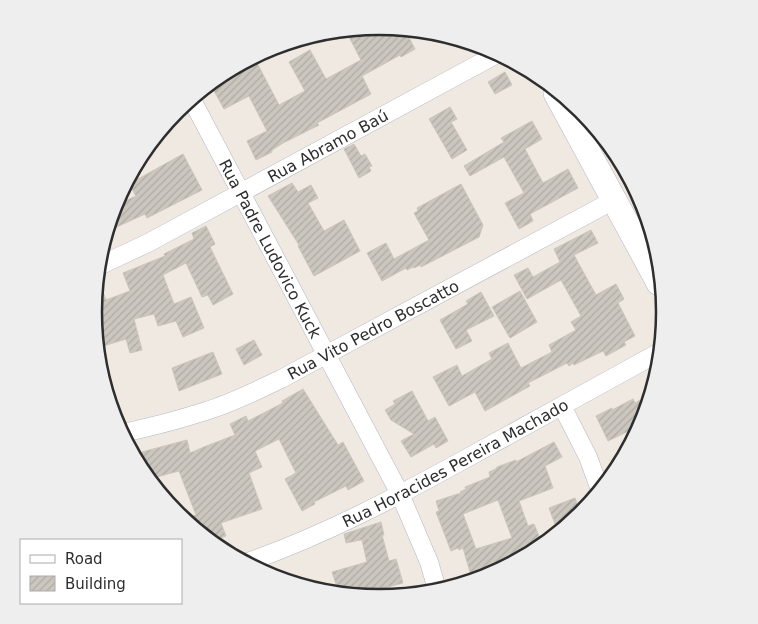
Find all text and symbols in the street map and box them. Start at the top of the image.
street label: Rua Abramo Baú [264,106,392,186]
street label: Rua Padre Ludovico Kuck [215,156,325,342]
street label: Rua Vito Pedro Boscatto [284,276,462,384]
street label: Rua Horacides Pereira Machado [339,395,572,531]
legend [20,539,182,604]
text: Road [65,550,103,568]
text: Building [65,575,126,593]

